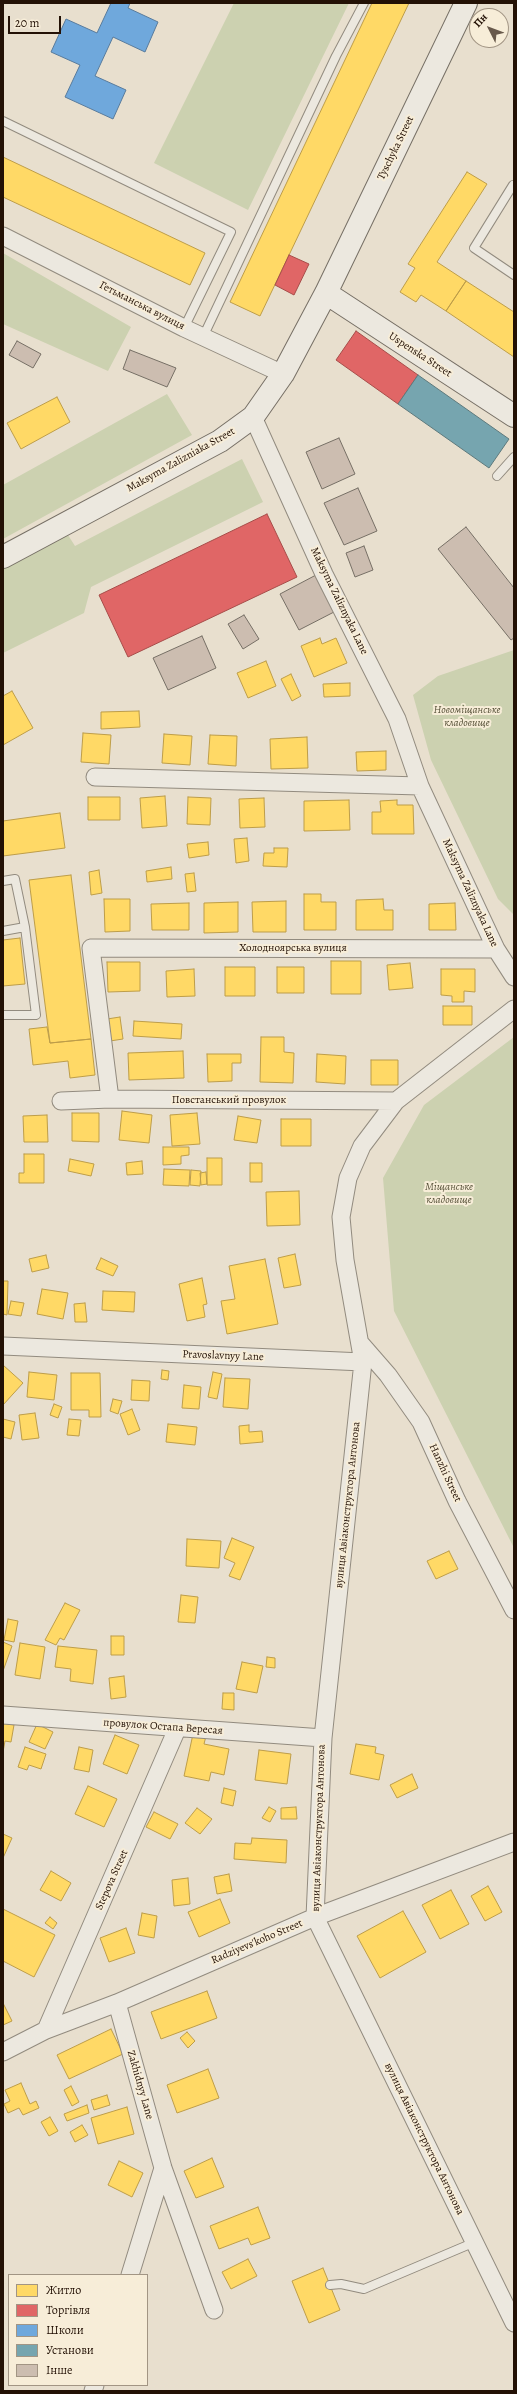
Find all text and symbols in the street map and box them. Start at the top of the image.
scale bar [10,8,63,34]
north arrow [469,8,509,48]
text: Пн [470,10,491,31]
text: 20 m [15,15,39,31]
street label: Tyschyka Street [375,114,417,182]
street label: Гетьманська вулиця [97,279,187,333]
street label: Uspenska Street [386,330,454,380]
street label: Maksyma Zalizniaka Street [125,425,237,495]
street label: Maksyma Zaliznyaka Lane [307,545,371,657]
park label: Новоміщанське кладовище [434,703,500,729]
street label: Maksyma Zaliznyaka Lane [439,837,501,949]
street label: Холодноярська вулиця [239,941,347,955]
street label: Повстанський провулок [172,1093,286,1107]
park label: Міщанське кладовище [425,1180,473,1206]
street label: Pravoslavnyy Lane [182,1348,264,1364]
street label: вулиця Авіаконструктора Антонова [333,1421,363,1589]
street label: Hanzhi Street [426,1442,464,1504]
street label: провулок Остапа Вересая [103,1716,223,1738]
street label: вулиця Авіаконструктора Антонова [309,1744,329,1912]
street label: Stepova Street [93,1848,131,1912]
street label: Radziyevsʹkoho Street [209,1917,305,1967]
street label: Zakhidnyy Lane [124,2049,156,2121]
street label: вулиця Авіаконструктора Антонова [381,2061,467,2217]
legend [8,2274,148,2386]
text: Житло [46,2282,81,2298]
text: Торгівля [46,2302,90,2318]
text: Школи [46,2322,84,2338]
text: Установи [46,2342,94,2358]
text: Інше [46,2362,72,2378]

